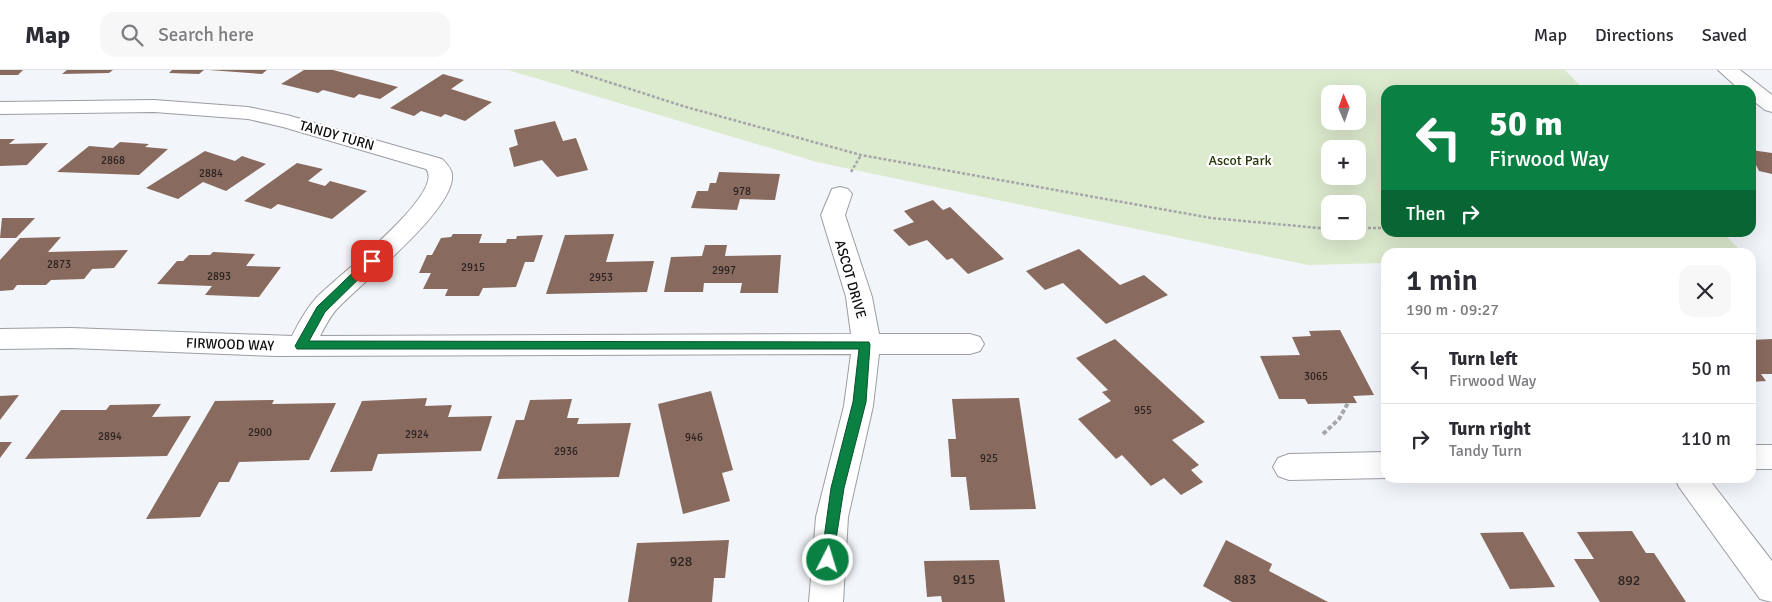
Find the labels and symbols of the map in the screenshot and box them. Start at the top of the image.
north arrow [1321,85,1366,130]
street label: TANDY TURN [297,117,376,154]
park label: Ascot Park [1208,152,1272,169]
house number: 2868 [101,154,125,167]
house number: 2884 [199,167,223,180]
house number: 978 [733,185,751,198]
street label: ASCOT DRIVE [831,238,870,320]
pin [351,240,393,282]
house number: 2873 [47,258,71,271]
house number: 2915 [461,261,485,274]
house number: 2997 [712,264,736,277]
house number: 2893 [207,270,231,283]
house number: 2953 [589,271,613,284]
street label: FIRWOOD WAY [185,334,274,355]
house number: 3065 [1304,370,1328,383]
house number: 955 [1134,404,1152,417]
house number: 2900 [248,426,272,439]
house number: 2924 [405,428,429,441]
house number: 2894 [98,430,122,443]
house number: 946 [685,431,703,444]
house number: 2936 [554,445,578,458]
house number: 925 [980,452,998,465]
position arrow [801,533,853,585]
house number: 928 [670,553,692,570]
house number: 915 [953,571,975,588]
house number: 883 [1234,571,1256,588]
house number: 892 [1618,572,1640,589]

